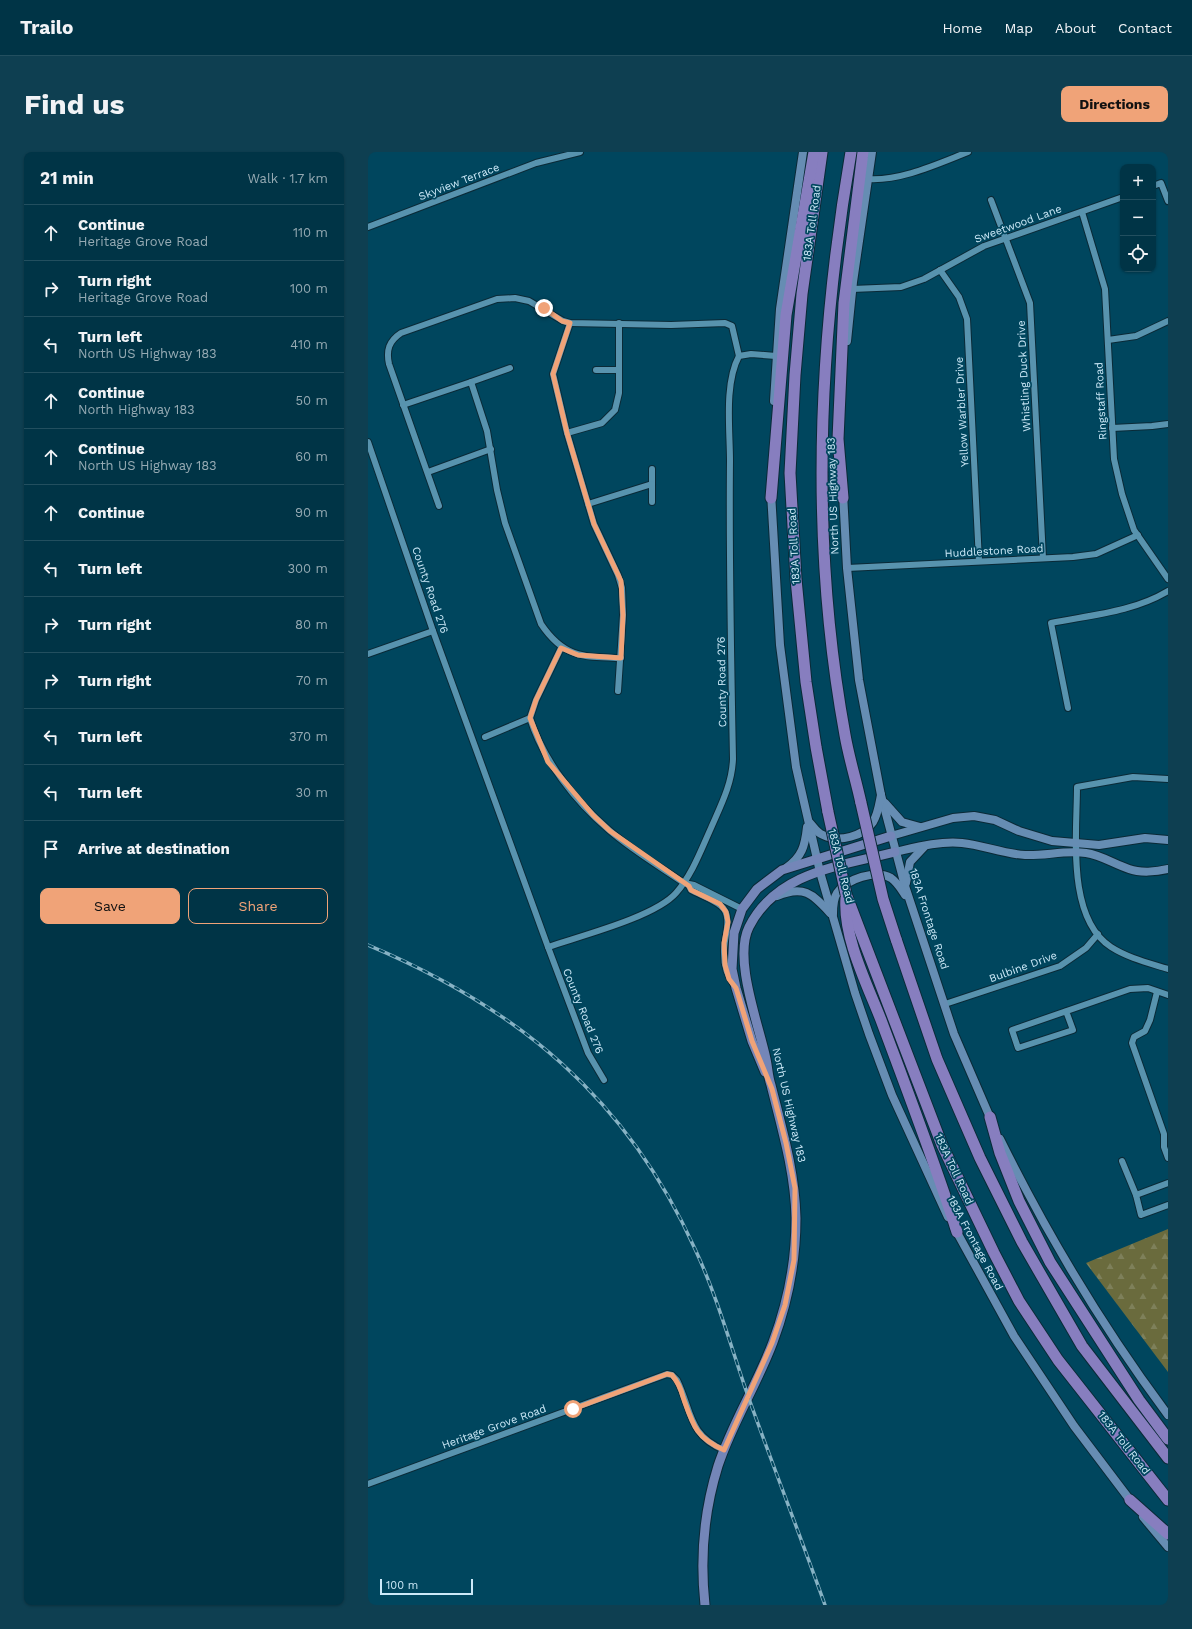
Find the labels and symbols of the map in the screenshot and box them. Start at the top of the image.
street label: Skyview Terrace [417,161,501,203]
street label: 183A Toll Road [800,184,824,262]
street label: Sweetwood Lane [973,202,1063,246]
route end [535,299,553,317]
street label: Whistling Duck Drive [1015,320,1033,432]
street label: Yellow Warbler Drive [953,357,971,467]
street label: Ringstaff Road [1092,362,1110,440]
street label: North US Highway 183 [824,437,842,555]
street label: 183A Toll Road [786,507,802,585]
street label: Huddlestone Road [944,542,1044,560]
street label: County Road 276 [409,545,451,635]
street label: County Road 276 [715,636,729,728]
street label: 183A Toll Road [825,827,857,905]
street label: 183A Frontage Road [907,867,951,971]
street label: Bulbine Drive [987,949,1059,985]
street label: County Road 276 [560,966,606,1056]
street label: North US Highway 183 [769,1046,809,1164]
street label: 183A Toll Road [932,1132,976,1206]
street label: 183A Frontage Road [945,1193,1005,1293]
route start [564,1400,582,1418]
street label: Heritage Grove Road [440,1402,548,1452]
street label: 183A Toll Road [1095,1409,1153,1477]
scale bar [380,1577,473,1596]

